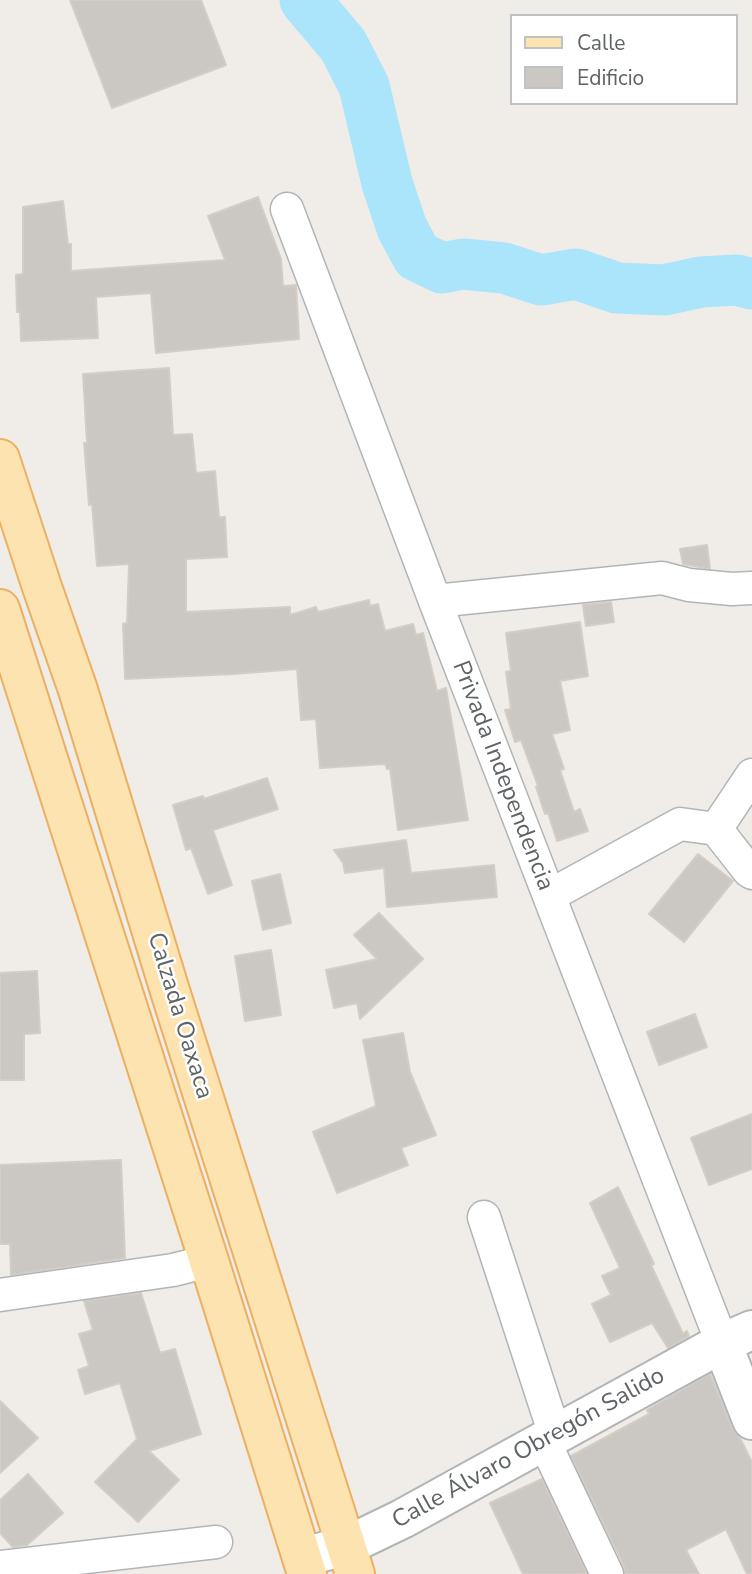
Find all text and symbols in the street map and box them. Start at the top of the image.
legend [510,14,738,105]
text: Calle [577,29,625,57]
text: Edificio [577,64,644,92]
street label: Privada Independencia [445,657,559,895]
street label: Calzada Oaxaca [140,929,218,1103]
street label: Calle Álvaro Obregón Salido [388,1362,670,1536]

